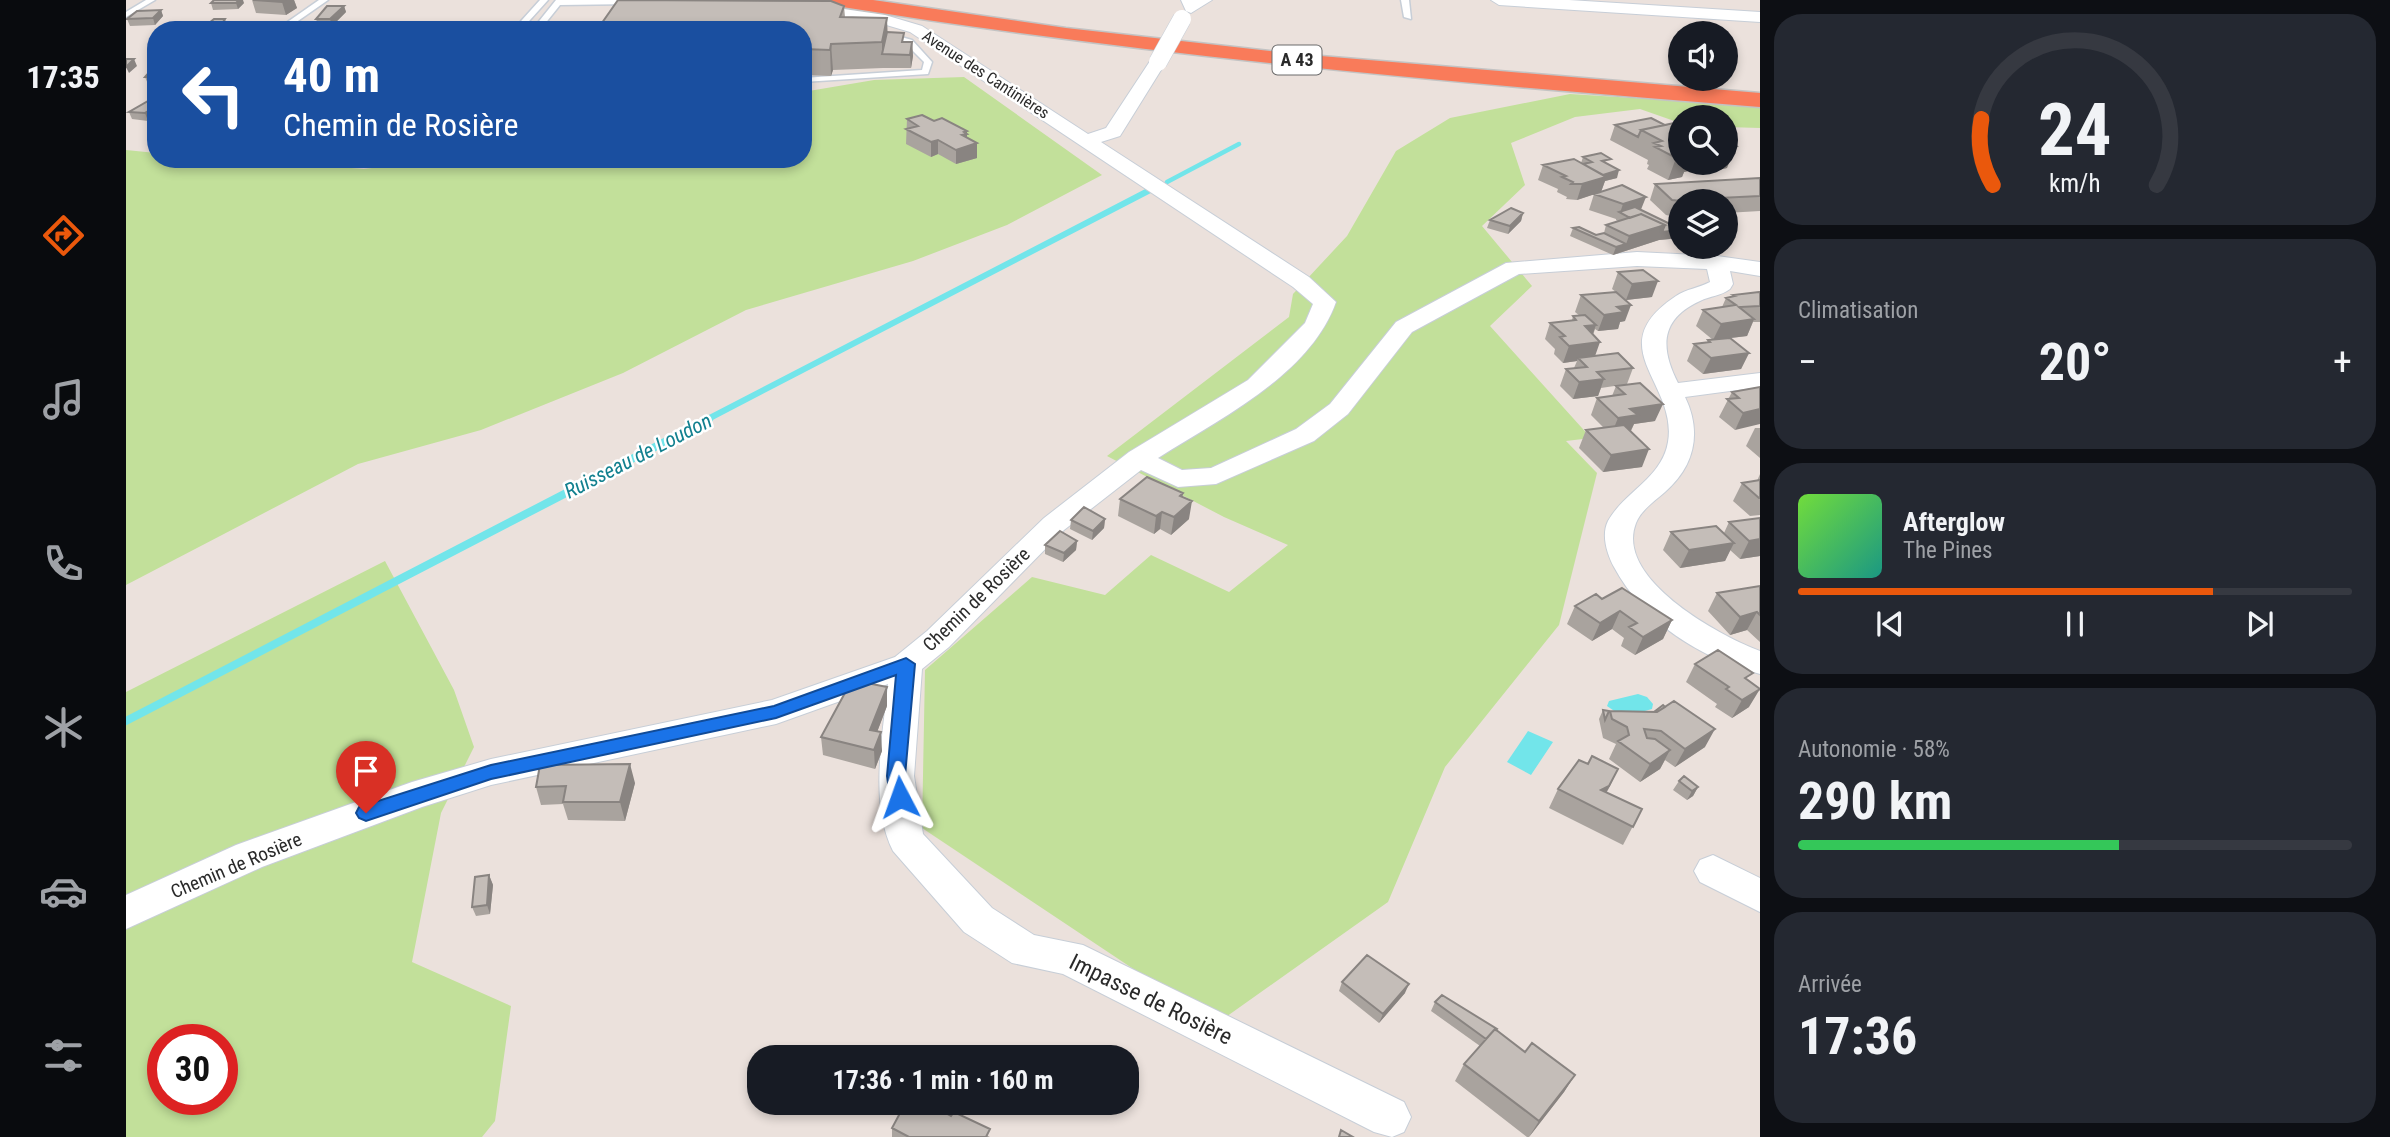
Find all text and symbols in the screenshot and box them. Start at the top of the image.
map controls [1668,21,1738,259]
button: sound [1668,21,1738,91]
street label: Avenue des Cantinières [919,26,1053,123]
road number: A 43 [1272,46,1322,74]
text: 40 m [283,47,380,104]
icon: left [168,49,259,140]
text: 17:35 [26,58,100,96]
text: 24 [2038,88,2112,174]
button: search [1668,105,1738,175]
text: Chemin de Rosière [283,106,519,144]
text: km/h [2049,169,2101,198]
button: layers [1668,189,1738,259]
icon: directions [39,211,88,260]
text: Climatisation [1798,297,1918,324]
text: 20° [2039,332,2111,393]
text: − [1798,340,1817,384]
text: + [2333,340,2352,384]
icon: music [39,375,88,424]
water label: Ruisseau de Loudon [560,408,716,504]
text: Afterglow [1903,507,2005,537]
text: The Pines [1903,537,1993,564]
icon: phone [39,539,88,588]
street label: Chemin de Rosière [918,542,1035,656]
icon: previous [1871,605,1909,643]
icon: pause [2056,605,2094,643]
icon: next [2241,605,2279,643]
icon: climate [39,703,88,752]
text: Autonomie · 58% [1798,736,1950,763]
pin [336,741,396,813]
icon: arrive [347,752,385,790]
position arrow [863,760,937,834]
text: 290 km [1798,771,1952,832]
street label: Chemin de Rosière [167,828,305,903]
icon: car [39,867,88,916]
street label: Impasse de Rosière [1065,948,1237,1051]
text: Arrivée [1798,971,1862,998]
text: 17:36 [1798,1006,1917,1067]
speed limit sign: 30 [147,1024,238,1115]
icon: filters [39,1031,88,1080]
text: 17:36 · 1 min · 160 m [833,1065,1053,1095]

